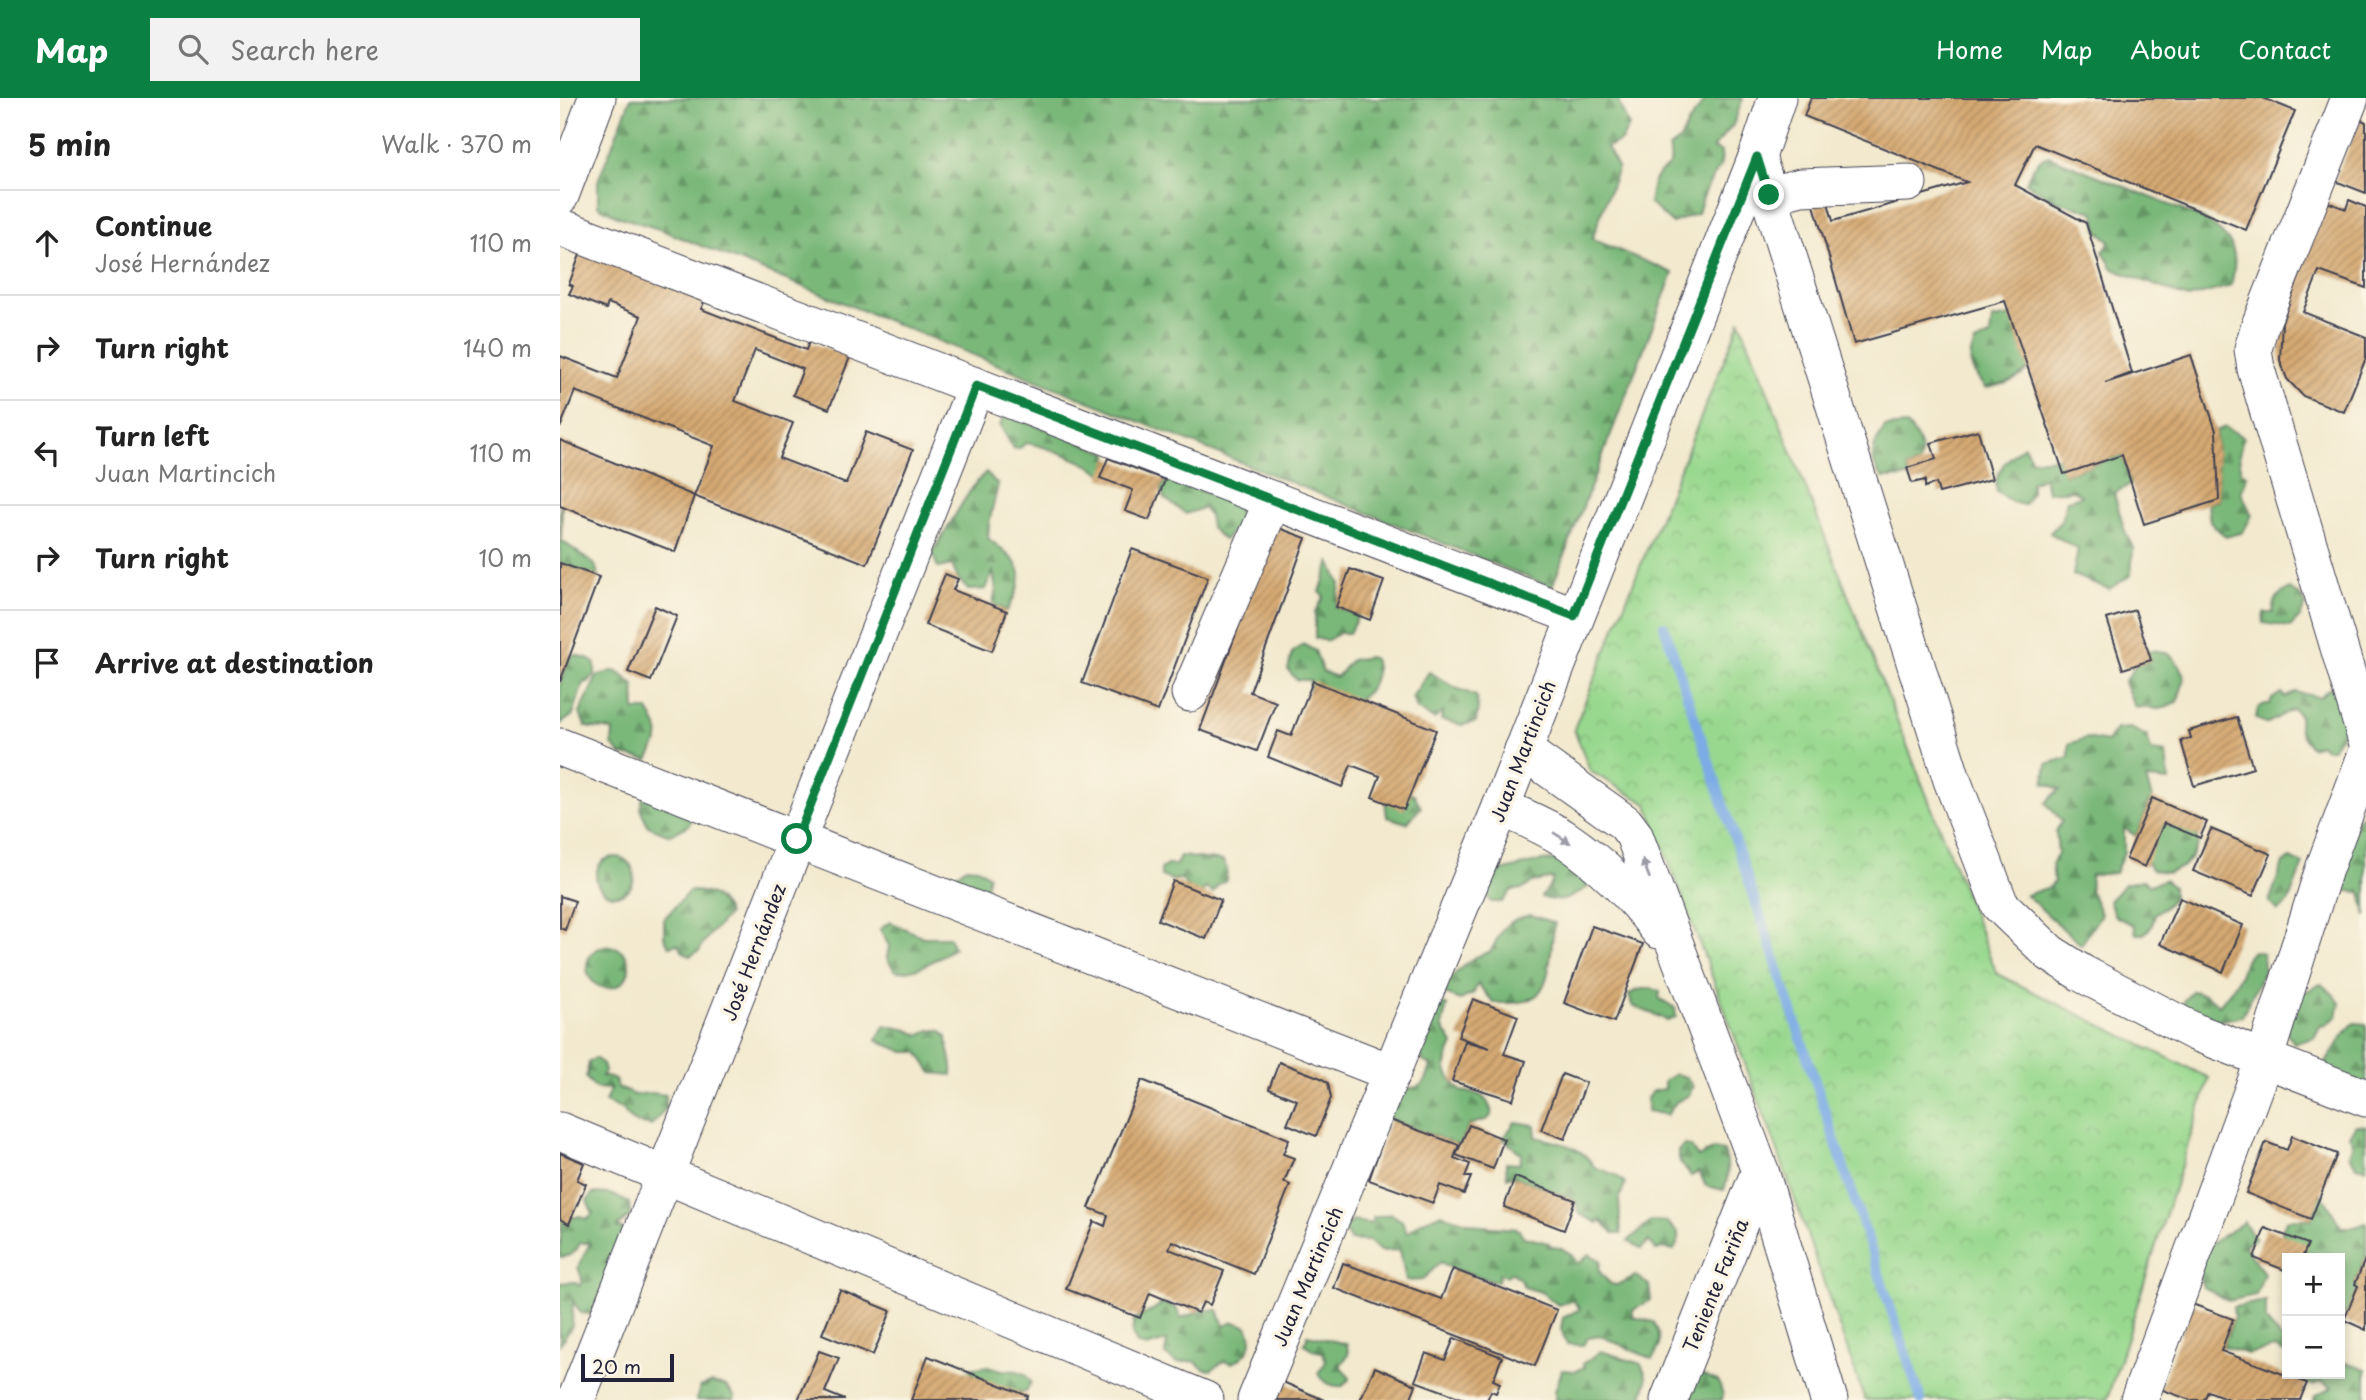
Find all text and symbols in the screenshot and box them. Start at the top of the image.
search box [150,18,640,81]
text: Map [35,24,108,74]
icon: search [174,30,212,68]
text: Search here [230,30,379,69]
text: Home [1936,31,2003,67]
text: Map [2041,31,2092,67]
text: About [2130,31,2200,67]
text: Contact [2238,31,2331,67]
text: 5 min [28,121,111,166]
text: Walk · 370 m [381,126,532,161]
route end [1753,179,1784,210]
text: Continue [95,206,212,245]
icon: ahead [28,224,66,262]
text: 110 m [470,225,532,260]
text: José Hernández [95,245,270,280]
text: Turn right [95,328,229,367]
icon: right [28,329,66,367]
text: 140 m [463,330,532,365]
text: Turn left [95,416,210,455]
icon: left [28,434,66,472]
text: 110 m [470,435,532,470]
text: Juan Martincich [95,455,276,490]
text: Turn right [95,538,229,577]
icon: right [28,539,66,577]
text: 10 m [478,540,532,575]
text: Arrive at destination [95,643,374,682]
icon: arrive [28,644,66,682]
street label: Juan Martincich [1482,676,1562,826]
route start [781,823,812,854]
one-way arrow [1552,832,1571,844]
one-way arrow [1641,859,1652,880]
street label: José Hernández [714,880,792,1024]
street label: Juan Martincich [1265,1202,1349,1350]
street label: Teniente Fariña [1675,1213,1755,1356]
map controls [2282,1253,2345,1379]
button: + [2282,1253,2345,1316]
button: − [2282,1316,2345,1379]
scale bar [581,1351,674,1383]
text: 20 m [592,1352,641,1380]

